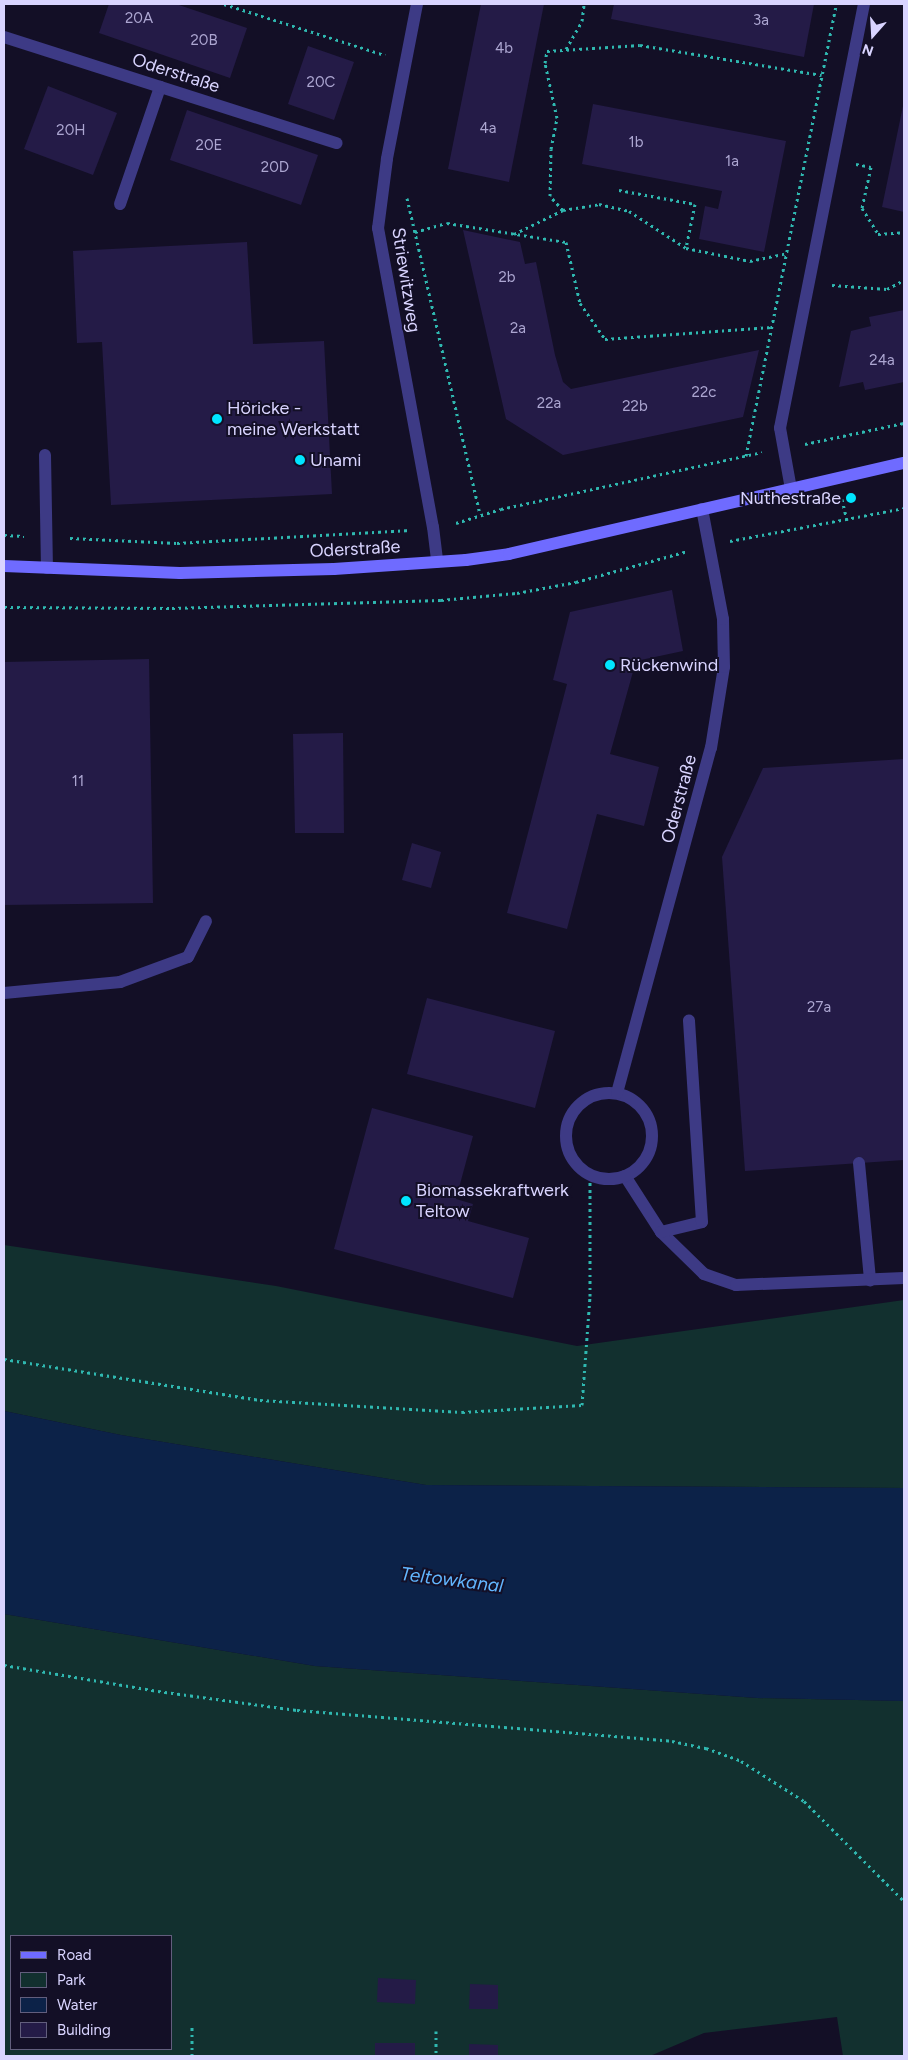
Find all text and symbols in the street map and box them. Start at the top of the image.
house number: 20A [125,10,153,28]
north arrow [848,10,898,60]
house number: 3a [753,12,769,30]
house number: 20B [190,32,218,50]
house number: 4b [495,40,513,58]
text: N [860,40,876,59]
street label: Oderstraße [129,49,223,97]
house number: 20C [307,74,335,92]
house number: 4a [480,120,496,138]
house number: 20H [56,122,86,140]
house number: 1b [629,134,643,152]
house number: 20E [196,137,222,155]
house number: 1a [725,153,739,171]
house number: 20D [261,159,289,177]
street label: Striewitzweg [387,226,425,334]
house number: 2b [498,269,516,287]
house number: 2a [510,320,526,338]
house number: 24a [869,352,895,370]
house number: 22c [692,384,716,402]
house number: 22a [537,395,561,413]
place label: Höricke - meine Werkstatt [227,398,360,440]
house number: 22b [622,398,648,416]
marker: Höricke - meine Werkstatt [211,413,223,425]
place label: Unami [310,449,361,471]
marker: Unami [294,454,306,466]
place label: Nuthestraße [740,487,841,509]
marker: Nuthestraße [845,492,857,504]
street label: Oderstraße [309,536,401,562]
place label: Rückenwind [620,654,718,676]
marker: Rückenwind [604,659,616,671]
street label: Oderstraße [657,752,701,846]
house number: 11 [72,773,84,791]
house number: 27a [807,999,831,1017]
place label: Biomassekraftwerk Teltow [416,1180,569,1222]
marker: Biomassekraftwerk Teltow [400,1195,412,1207]
water label: Teltowkanal [399,1562,505,1598]
legend [10,1935,172,2050]
text: Road [57,1946,92,1964]
text: Park [57,1971,86,1989]
text: Water [57,1996,97,2014]
text: Building [57,2021,111,2039]

